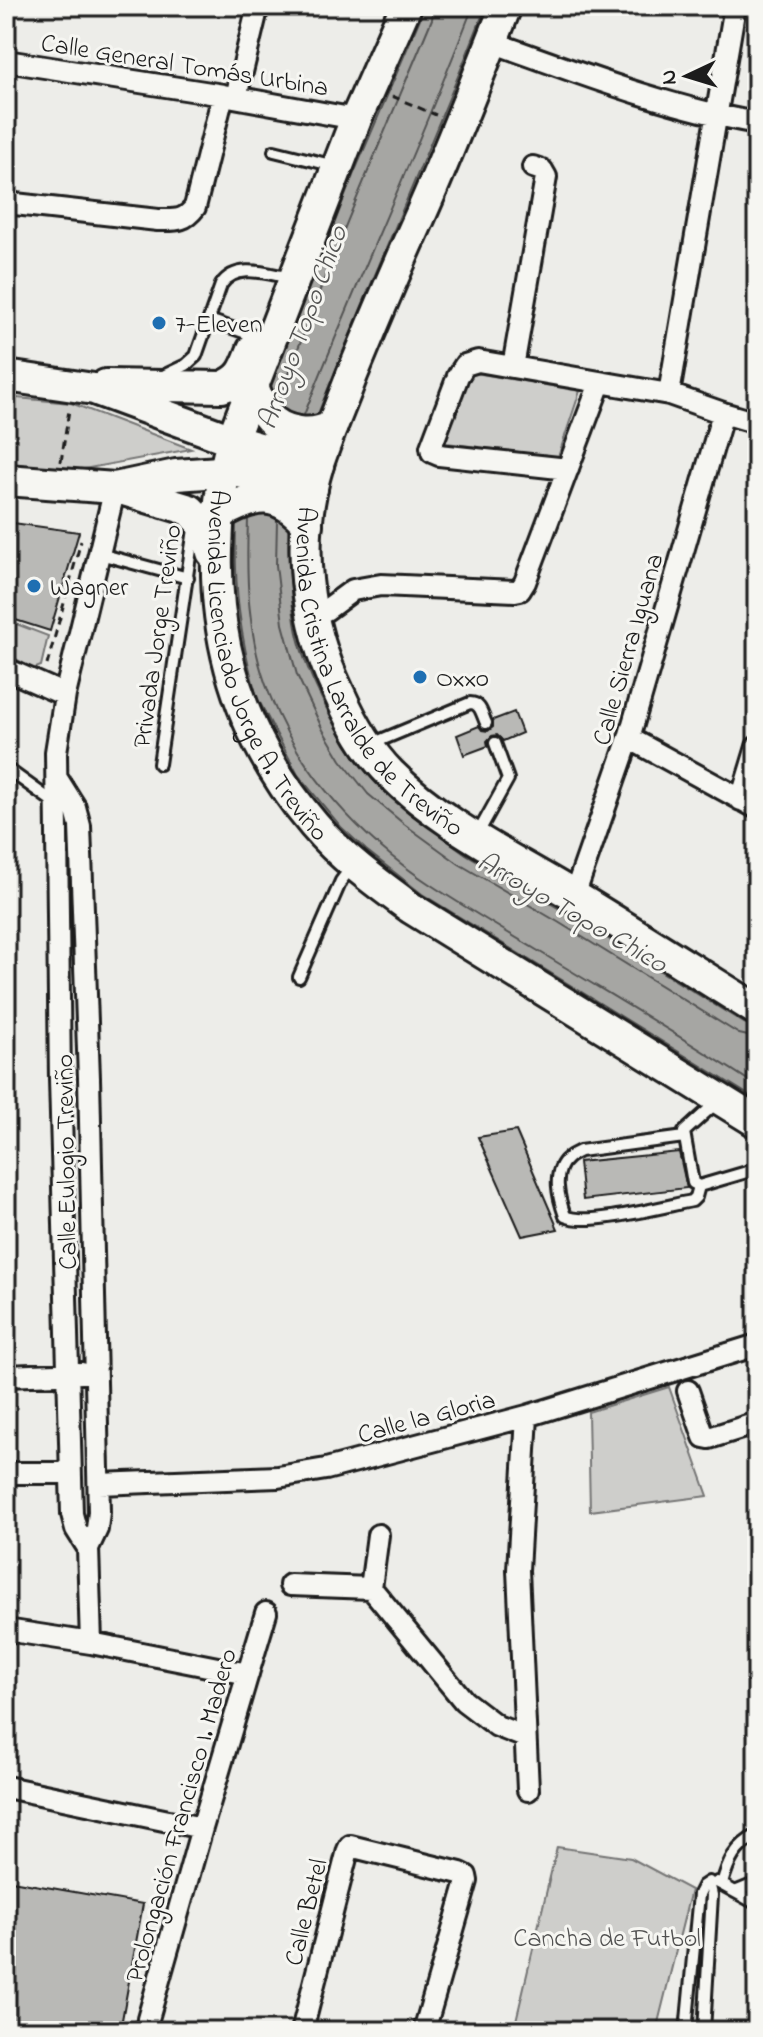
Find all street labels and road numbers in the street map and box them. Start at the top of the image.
street label: Calle General Tomás Urbina [38,25,331,108]
street label: Avenida Licenciado Jorge A. Treviño [195,487,336,851]
street label: Avenida Cristina Larralde de Treviño [284,504,470,848]
street label: Privada Jorge Treviño [124,522,193,751]
street label: Calle Sierra Iguana [584,549,675,750]
street label: Calle Eulogio Treviño [47,1054,89,1270]
street label: Calle la Gloria [354,1382,500,1456]
street label: Prolongación Francisco I. Madero [117,1644,249,1987]
street label: Calle Betel [276,1855,340,1970]

